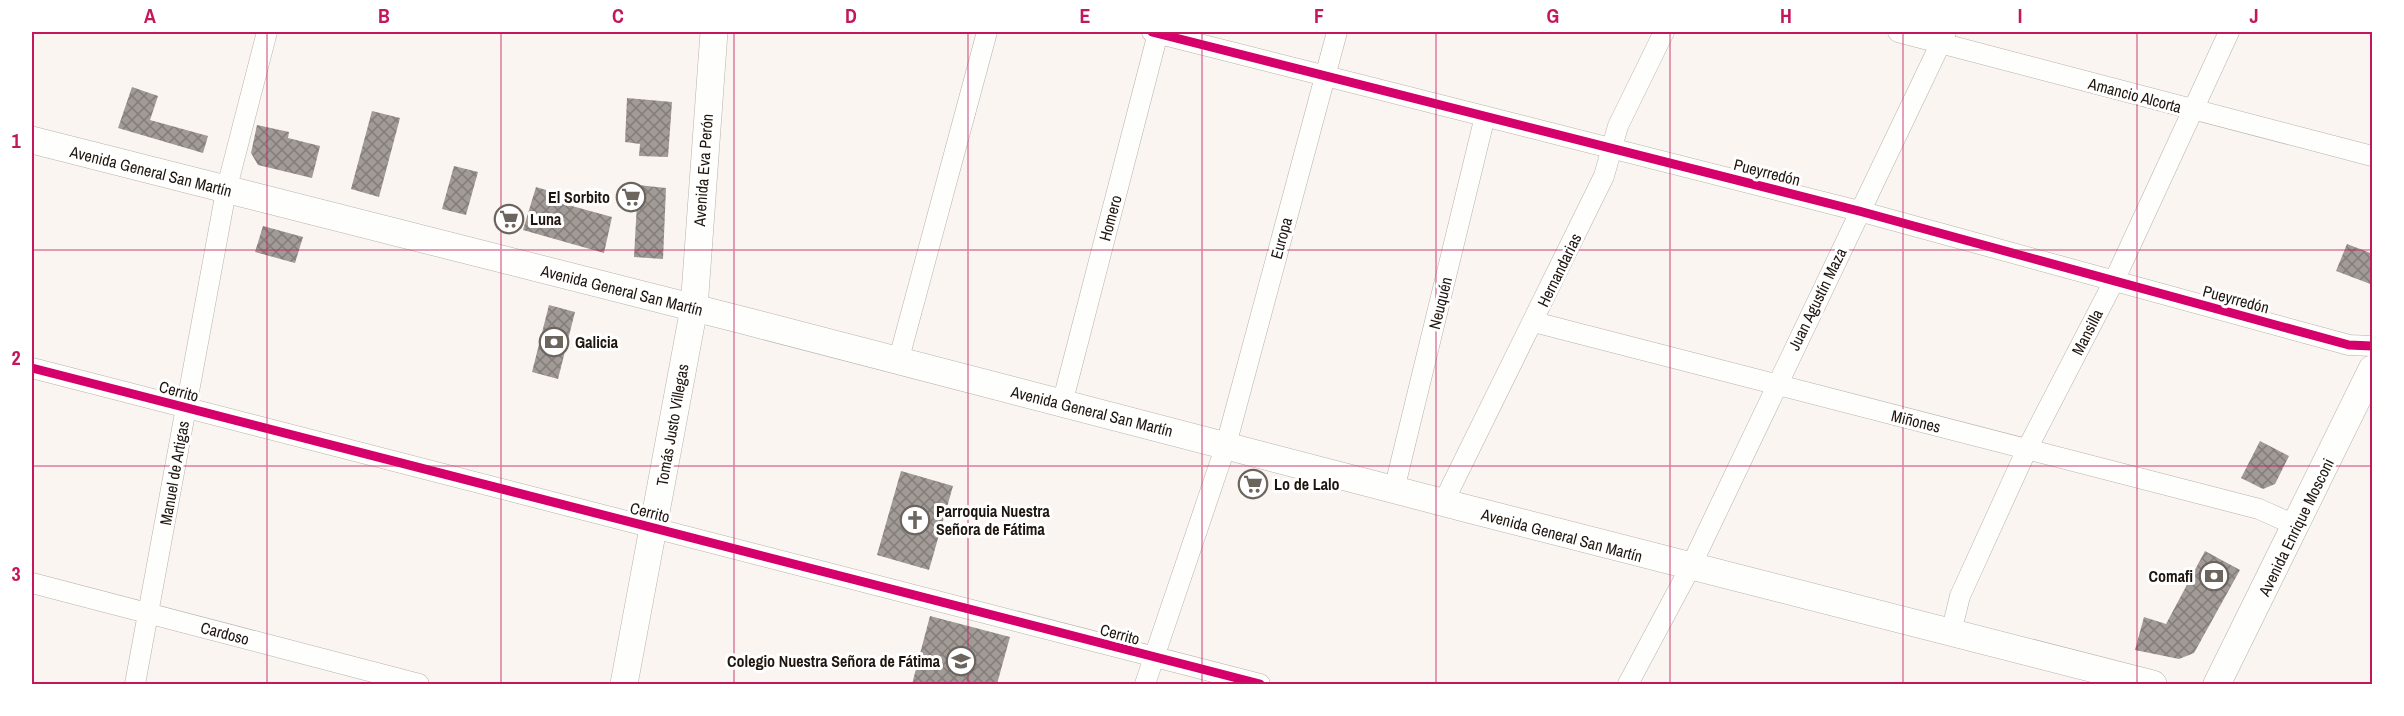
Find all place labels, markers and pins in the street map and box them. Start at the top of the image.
supermarket icon: El Sorbito [615,181,647,213]
place label: El Sorbito [548,186,610,208]
supermarket icon: Luna [493,203,525,235]
place label: Luna [530,208,562,230]
bank icon: Galicia [538,326,570,358]
place label: Galicia [575,331,619,353]
supermarket icon: Lo de Lalo [1237,468,1269,500]
place label: Lo de Lalo [1274,473,1340,495]
place label: Parroquia Nuestra Señora de Fátima [936,500,1050,540]
church icon: Parroquia Nuestra Señora de Fátima [899,504,931,536]
bank icon: Comafi [2198,560,2230,592]
place label: Comafi [2149,565,2193,587]
school or university icon: Colegio Nuestra Señora de Fátima [945,645,977,677]
place label: Colegio Nuestra Señora de Fátima [727,650,941,672]

